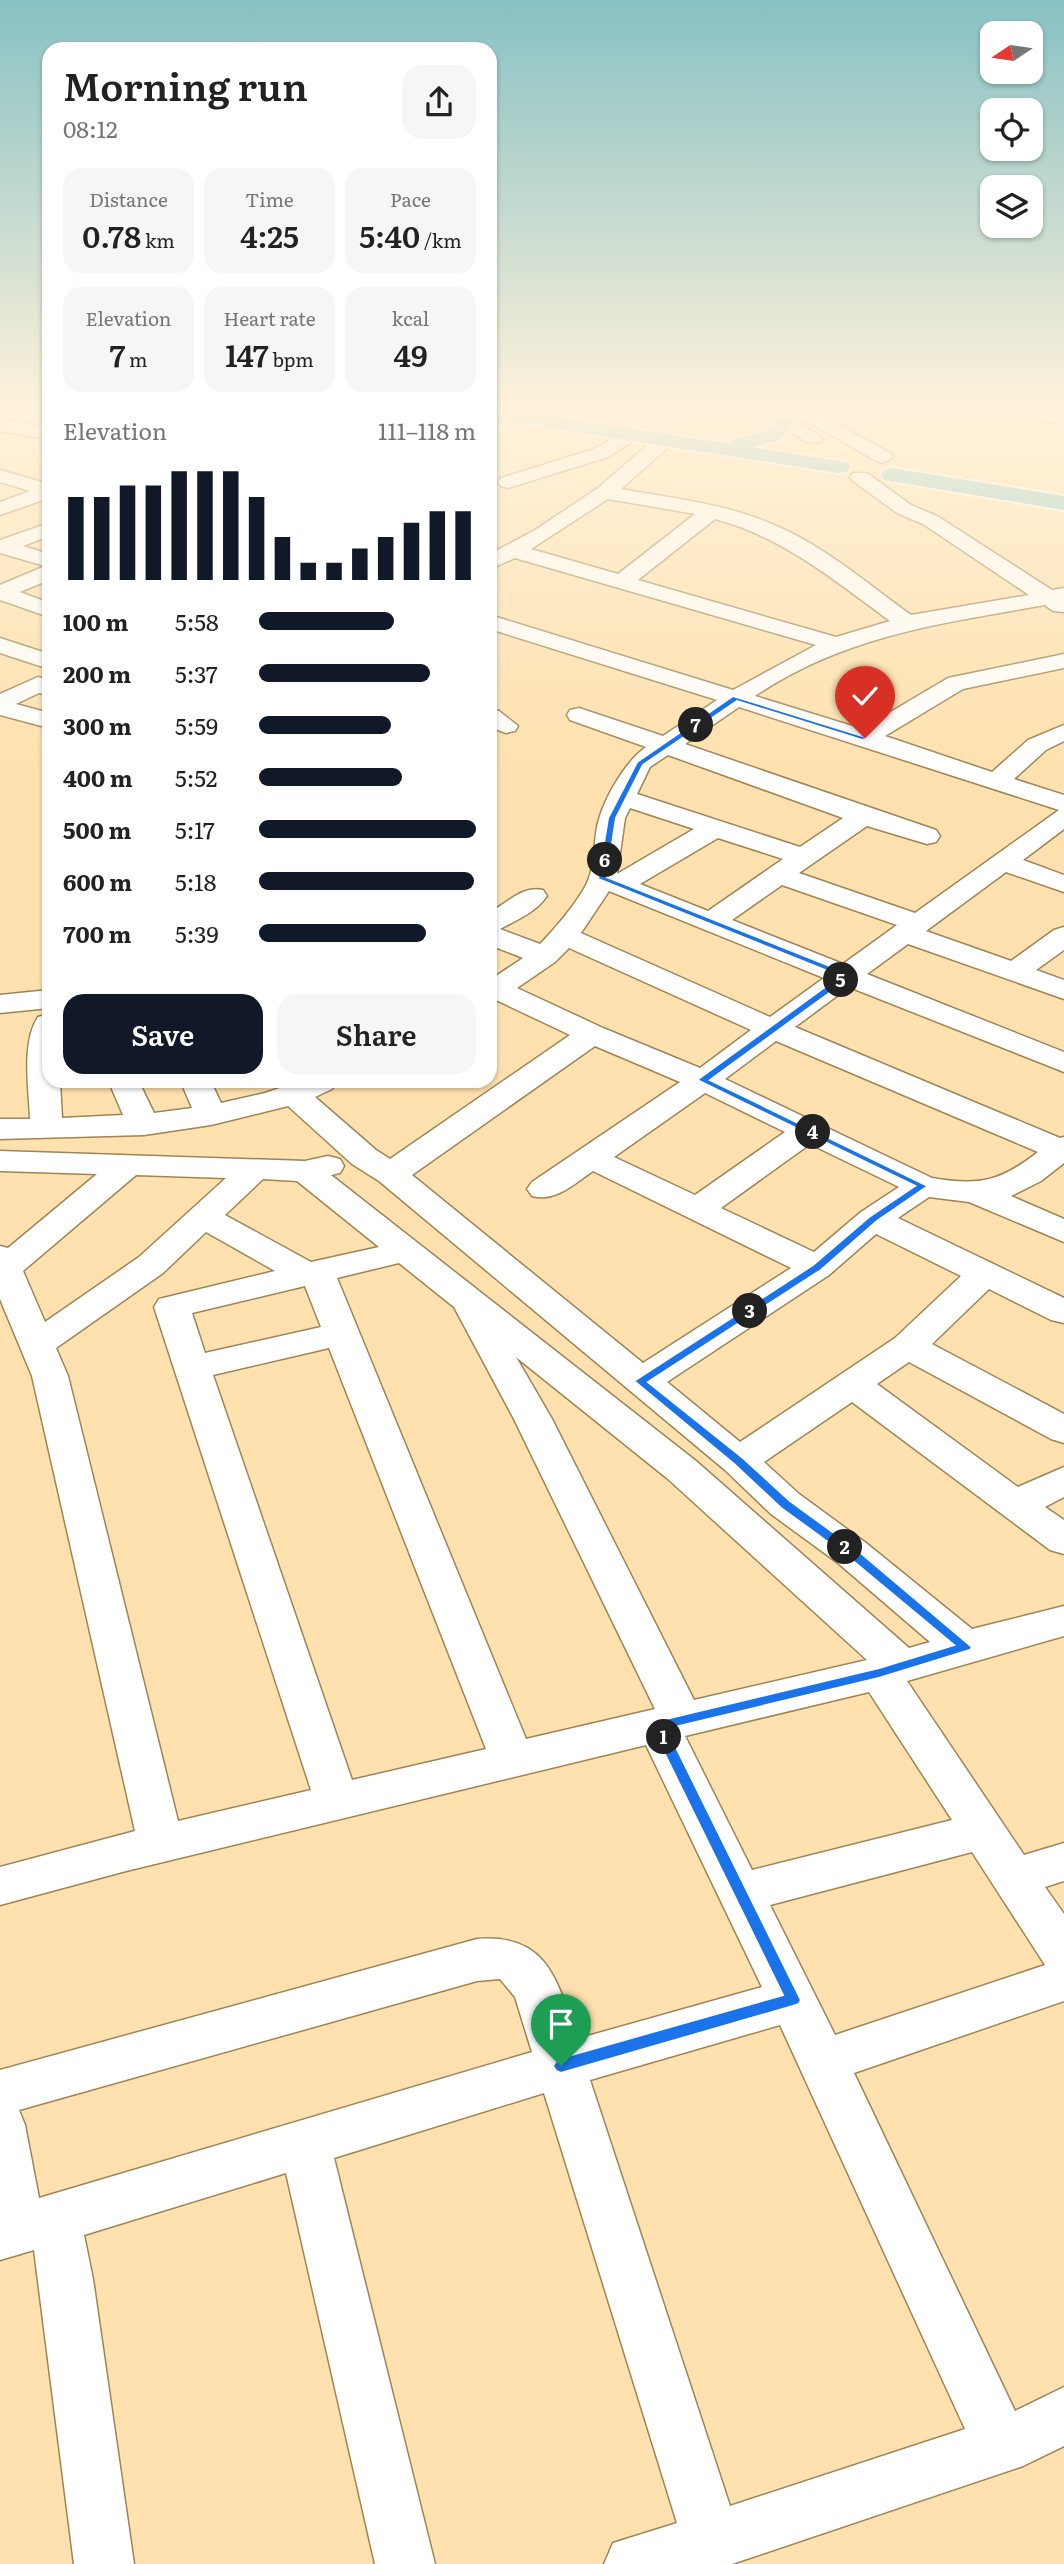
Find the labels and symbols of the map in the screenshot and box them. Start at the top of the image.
north arrow [980,21,1043,84]
pin [835,666,895,738]
pin: 7 [678,708,714,742]
pin: 6 [588,842,622,878]
pin: 5 [824,962,858,998]
pin: 4 [796,1114,830,1150]
pin: 3 [732,1294,768,1328]
pin: 2 [828,1530,862,1564]
pin: 1 [646,1720,682,1754]
pin [531,1994,591,2066]

